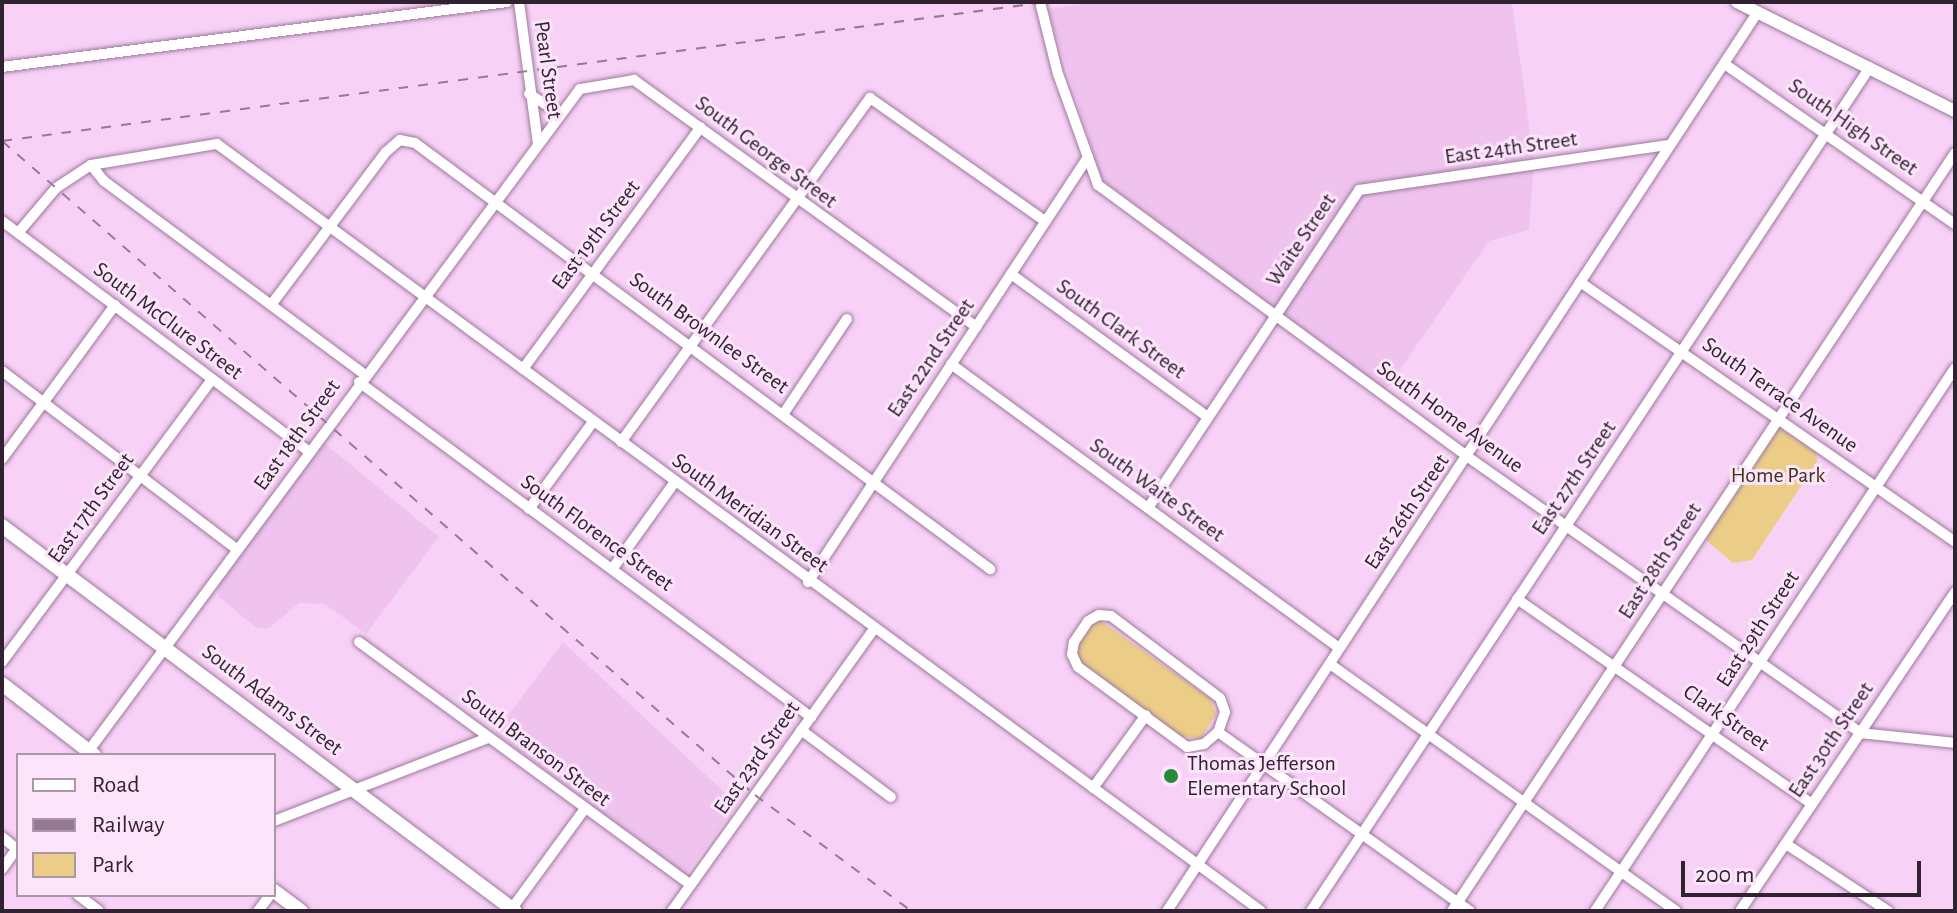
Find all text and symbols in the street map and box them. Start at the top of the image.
street label: Pearl Street [528,19,568,121]
street label: South High Street [1783,73,1923,181]
street label: South George Street [690,90,842,214]
street label: East 24th Street [1443,126,1579,170]
street label: East 19th Street [546,175,646,295]
street label: Waite Street [1260,189,1342,291]
street label: South McClure Street [88,256,248,386]
street label: South Brownlee Street [624,266,794,400]
street label: South Clark Street [1051,273,1191,385]
street label: East 22nd Street [882,294,980,422]
street label: South Terrace Avenue [1697,331,1863,459]
street label: South Home Avenue [1372,355,1528,479]
street label: East 18th Street [248,374,346,496]
street label: East 27th Street [1526,416,1622,540]
street label: South Waite Street [1084,432,1230,548]
street label: South Meridian Street [667,447,833,579]
street label: East 17th Street [42,448,140,568]
street label: East 26th Street [1359,449,1455,575]
park label: Home Park [1731,463,1825,489]
street label: South Florence Street [516,469,678,597]
street label: East 28th Street [1613,498,1707,624]
street label: East 29th Street [1711,566,1805,692]
street label: South Adams Street [197,639,347,761]
street label: East 30th Street [1783,677,1879,803]
street label: Clark Street [1678,679,1774,757]
street label: South Branson Street [456,683,616,813]
street label: East 23rd Street [708,696,806,820]
place label: Thomas Jefferson Elementary School [1187,750,1346,802]
legend [16,753,276,897]
marker: Thomas Jefferson Elementary School [1162,767,1180,785]
text: Road [92,773,140,797]
text: Railway [92,813,164,837]
scale bar [1685,845,1925,895]
text: Park [92,853,133,877]
text: 200 m [1695,863,1754,887]

